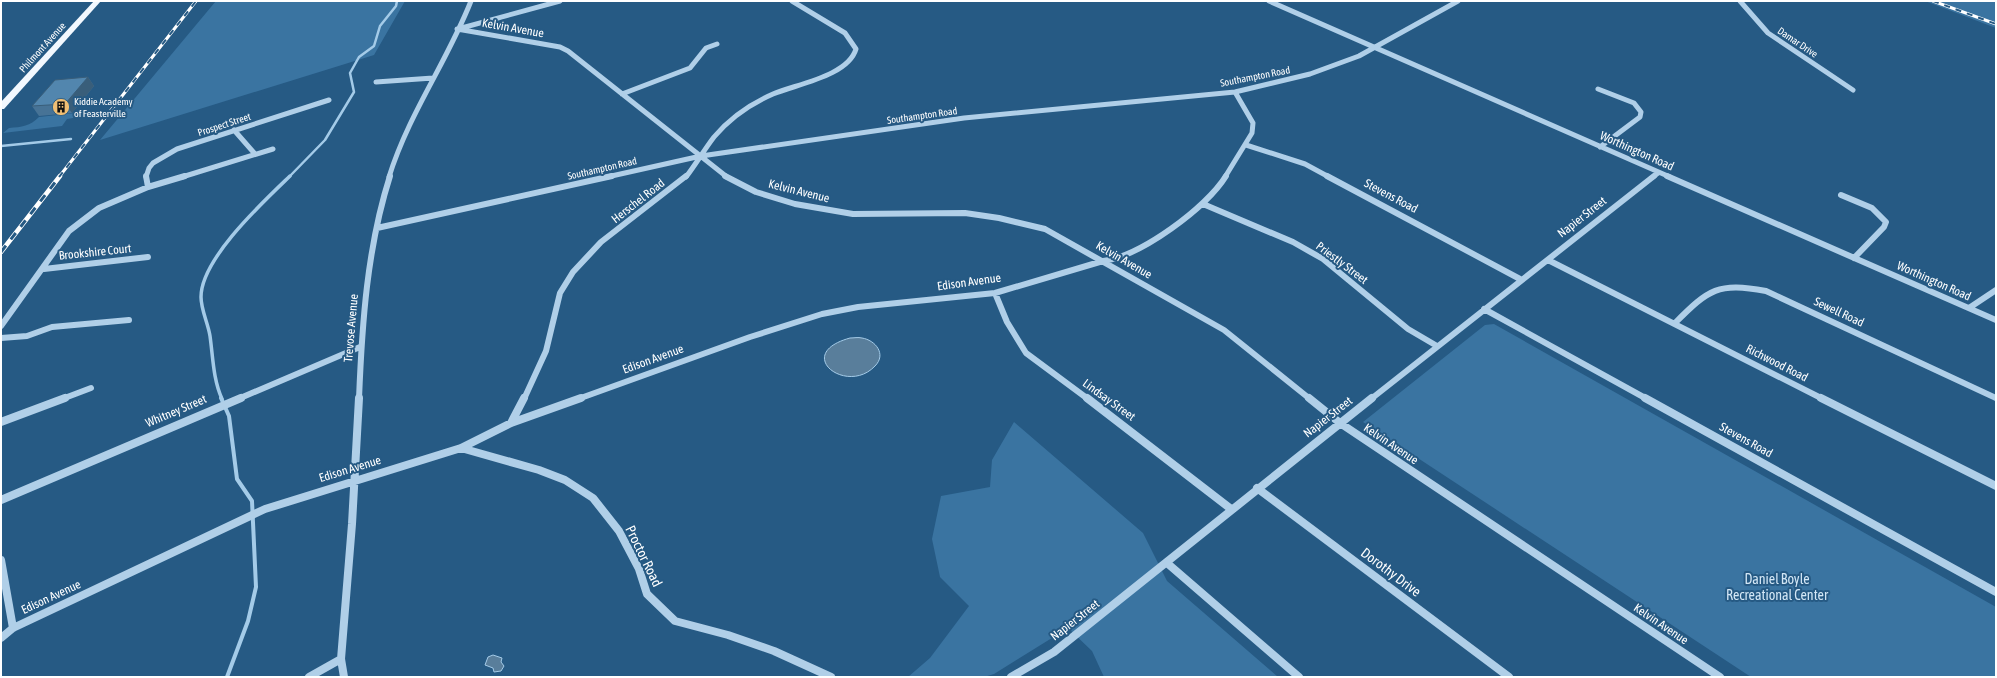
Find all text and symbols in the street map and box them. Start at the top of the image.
street label: Kelvin Avenue [481,16,545,40]
street label: Philmont Avenue [17,20,68,75]
street label: Damar Drive [1776,25,1820,60]
street label: Southampton Road [1219,64,1291,89]
place label: Kiddie Academy of Feasterville [74,96,133,119]
building icon: Kiddie Academy of Feasterville [51,97,71,117]
street label: Southampton Road [886,105,958,126]
street label: Prospect Street [196,111,252,138]
street label: Worthington Road [1598,128,1676,174]
street label: Southampton Road [566,155,638,182]
street label: Herschel Road [609,176,667,226]
street label: Stevens Road [1362,176,1420,216]
street label: Kelvin Avenue [767,177,831,205]
street label: Napier Street [1555,193,1610,240]
street label: Kelvin Avenue [1093,238,1155,282]
street label: Priestly Street [1313,239,1371,287]
street label: Brookshire Court [58,241,133,263]
street label: Worthington Road [1895,258,1973,304]
street label: Edison Avenue [936,271,1002,293]
street label: Trevose Avenue [341,293,361,363]
street label: Sewell Road [1812,294,1866,330]
street label: Edison Avenue [620,341,686,377]
street label: Richwood Road [1744,341,1810,385]
street label: Lindsay Street [1080,376,1138,424]
street label: Whitney Street [143,392,209,430]
street label: Napier Street [1301,393,1356,440]
street label: Stevens Road [1717,420,1775,460]
street label: Kelvin Avenue [1361,421,1421,467]
street label: Edison Avenue [317,453,383,485]
street label: Proctor Road [622,523,666,589]
street label: Dorothy Drive [1358,544,1424,600]
park label: Daniel Boyle Recreational Center [1726,571,1829,603]
street label: Edison Avenue [19,577,83,617]
street label: Napier Street [1048,596,1103,643]
street label: Kelvin Avenue [1631,601,1691,647]

